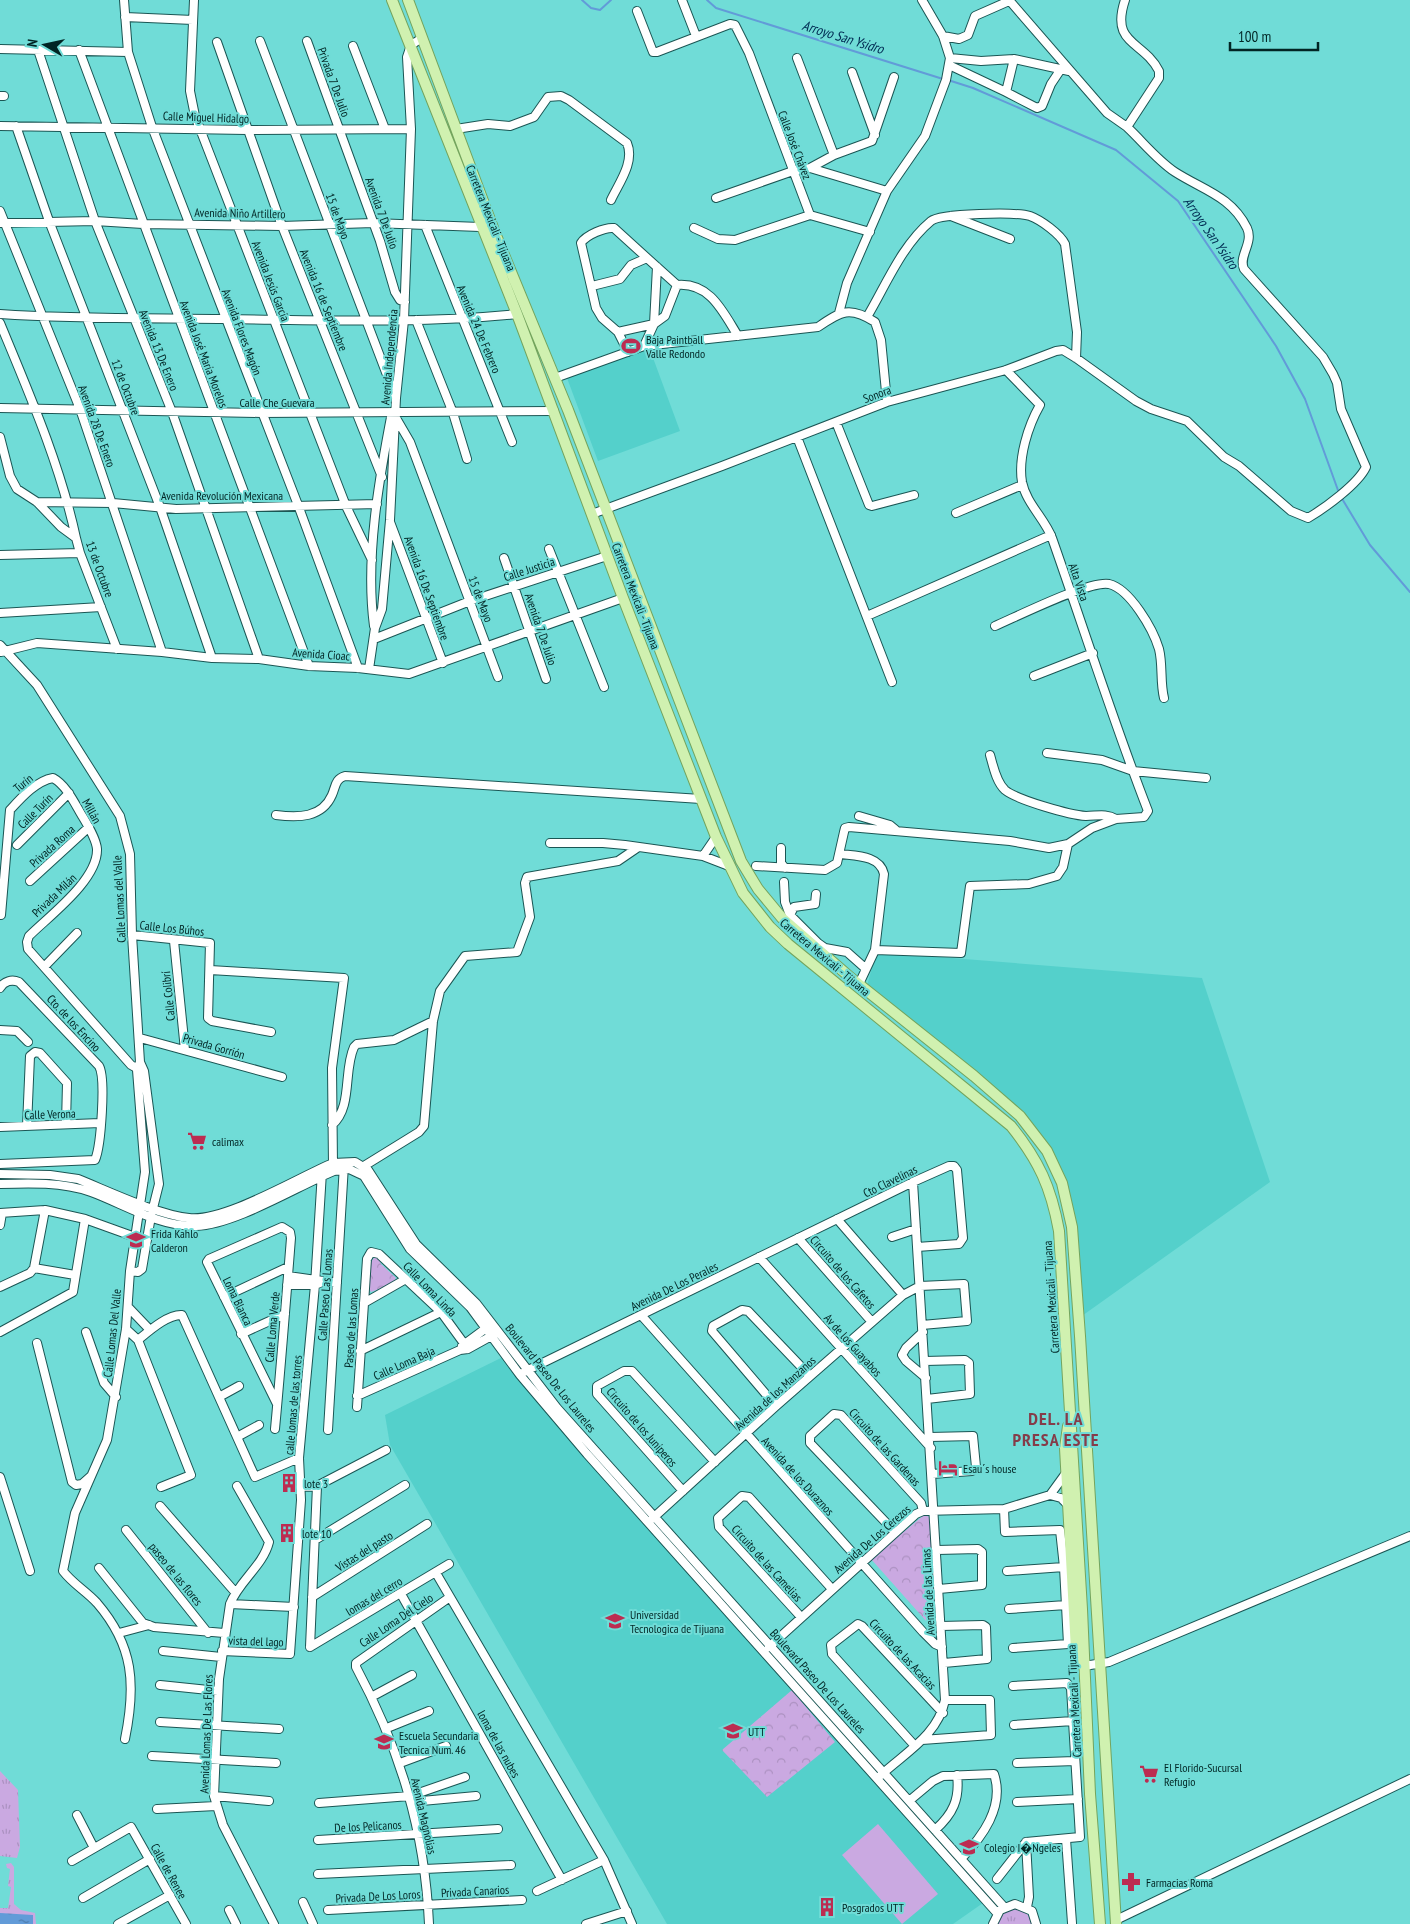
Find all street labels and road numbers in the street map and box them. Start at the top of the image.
street label: Privada 7 De Julio [314,45,354,119]
street label: Calle Miguel Hidalgo [163,108,249,126]
street label: Calle José Chávez [775,109,815,181]
street label: Carretera Mexicali - Tijuana [463,163,519,273]
street label: Avenida 7 De Julio [362,175,402,251]
street label: 15 de Mayo [323,191,353,241]
street label: Avenida Niño Artillero [194,205,286,221]
street label: Avenida Jesús García [249,239,293,323]
street label: Avenida 16 de Septiembre [297,247,351,353]
street label: Avenida 24 De Febrero [454,283,504,375]
street label: Avenida Flores Magón [219,287,265,377]
street label: Avenida José María Morelos [177,298,231,410]
street label: Avenida 13 De Enero [136,307,182,393]
street label: Avenida Independencia [377,308,401,406]
street label: 12 de Octubre [108,357,144,417]
street label: Sonora [861,382,893,406]
street label: Avenida 28 De Enero [75,383,119,469]
street label: Calle Che Guevara [240,395,315,410]
street label: Avenida Revolución Mexicana [161,488,283,503]
street label: Avenida 16 De Septiembre [401,534,453,642]
street label: 13 de Octubre [83,539,117,599]
street label: Carretera Mexicali - Tijuana [609,541,663,652]
street label: Calle Justicia [501,554,557,584]
street label: Alta Vista [1066,561,1093,603]
street label: 15 de Mayo [465,574,497,624]
street label: Avenida 7 De Julio [522,591,560,667]
street label: Avenida Cioac [292,645,351,664]
street label: Turín [10,771,36,795]
street label: Calle Turín [14,790,56,832]
street label: Millán [79,796,105,826]
street label: Privada Roma [26,822,78,870]
street label: Calle Lomas del Valle [109,855,129,943]
street label: Privada Milán [29,870,79,920]
street label: Carretera Mexicali - Tijuana [777,915,873,999]
street label: Calle Los Búhos [139,917,205,939]
street label: Calle Colibrí [158,970,178,1022]
street label: Cto. de los Encino [44,991,104,1055]
street label: Privada Gorrión [181,1030,247,1062]
street label: Calle Verona [24,1106,76,1122]
street label: Cto Clavelinas [860,1161,920,1201]
street label: Circuito de los Cafetos [807,1232,879,1312]
street label: Carretera Mexicali - Tijuana [1040,1240,1062,1354]
street label: Calle Paseo Las Lomas [314,1248,336,1342]
street label: Calle Loma Linda [400,1258,460,1320]
street label: Avenida De Los Perales [628,1258,720,1314]
street label: Loma Blanca [220,1274,256,1328]
street label: Calle Lomas Del Valle [100,1288,124,1378]
street label: Paseo de las Lomas [341,1288,361,1368]
street label: Calle Loma Verde [261,1291,283,1363]
street label: Av de los Guayabos [821,1311,885,1379]
street label: Boulevard Paseo De Los Laureles [503,1321,599,1435]
street label: Calle Loma Baja [371,1343,437,1383]
street label: Avenida de los Manzanos [731,1353,819,1433]
street label: calle lomas de las torres [281,1354,305,1456]
street label: Circuito de los Juníperos [603,1384,681,1470]
street label: Circuito de las Gardenas [846,1405,924,1489]
street label: Avenida de los Duraznos [759,1433,837,1519]
street label: Avenida De Los Cerezos [830,1502,914,1576]
street label: Circuito de las Camelias [728,1521,806,1605]
street label: Vistas del pasto [332,1527,395,1575]
street label: paseo de las flores [146,1539,206,1609]
street label: Avenida de las Limas [918,1548,938,1636]
street label: lomas del cerro [343,1573,405,1619]
street label: Calle Loma Del Cielo [356,1590,436,1650]
street label: Circuito de las Acacias [866,1615,940,1693]
street label: Boulevard Paseo De Los Laureles [767,1626,869,1736]
street label: vista del lago [228,1633,284,1649]
street label: Carretera Mexicali - Tijuana [1064,1644,1084,1758]
street label: Avenida Lomas De Las Flores [196,1674,216,1794]
street label: loma de las nubes [474,1708,524,1780]
street label: Avenida Magnolias [408,1776,440,1856]
street label: De los Pelicanos [334,1817,402,1835]
street label: Calle de Renee [148,1841,190,1901]
street label: Privada Canarios [440,1882,510,1900]
street label: Privada De Los Loros [335,1886,421,1906]

